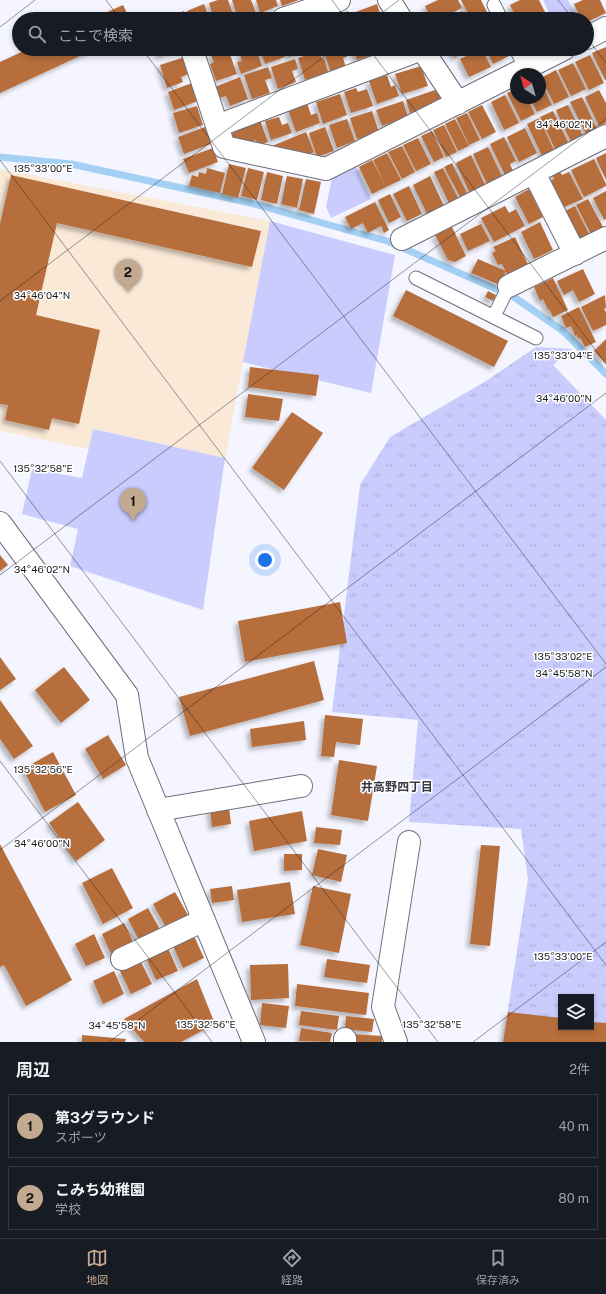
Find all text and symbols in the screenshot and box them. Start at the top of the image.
search box [12,12,594,56]
icon: search [26,23,48,45]
text: ここで検索 [58,27,133,44]
north arrow [510,68,546,104]
text: 34°46'02"N [536,118,592,130]
text: 135°33'00"E [13,162,73,174]
pin: 2 [115,259,141,292]
text: 34°46'04"N [14,289,70,301]
text: 135°33'04"E [533,349,593,361]
text: 34°46'00"N [536,392,592,404]
text: 135°32'58"E [13,462,73,474]
pin: 1 [120,488,146,521]
your location [255,550,275,570]
text: 34°46'02"N [14,563,70,575]
text: 135°33'02"E [534,650,592,662]
text: 34°45'58"N [536,667,592,679]
text: 135°32'56"E [13,763,73,775]
district label: 井高野四丁目 [361,780,433,794]
text: 34°46'00"N [14,837,70,849]
text: 135°33'00"E [533,950,593,962]
map controls [558,994,594,1030]
button: layers [558,994,594,1030]
text: 135°32'56"E [176,1018,236,1030]
text: 135°32'58"E [402,1018,462,1030]
text: 34°45'58"N [89,1019,145,1031]
text: 周辺 [16,1060,50,1080]
text: 2件 [569,1062,590,1077]
text: 第3グラウンド [55,1109,155,1126]
text: 1 [27,1119,33,1134]
text: 40 m [558,1119,589,1134]
text: スポーツ [55,1130,107,1145]
text: こみち幼稚園 [55,1181,145,1198]
text: 2 [26,1191,34,1206]
text: 80 m [558,1191,589,1206]
text: 学校 [55,1202,81,1217]
tab: 地図 [86,1247,108,1287]
tab: 経路 [281,1247,303,1287]
tab: 保存済み [476,1247,520,1287]

